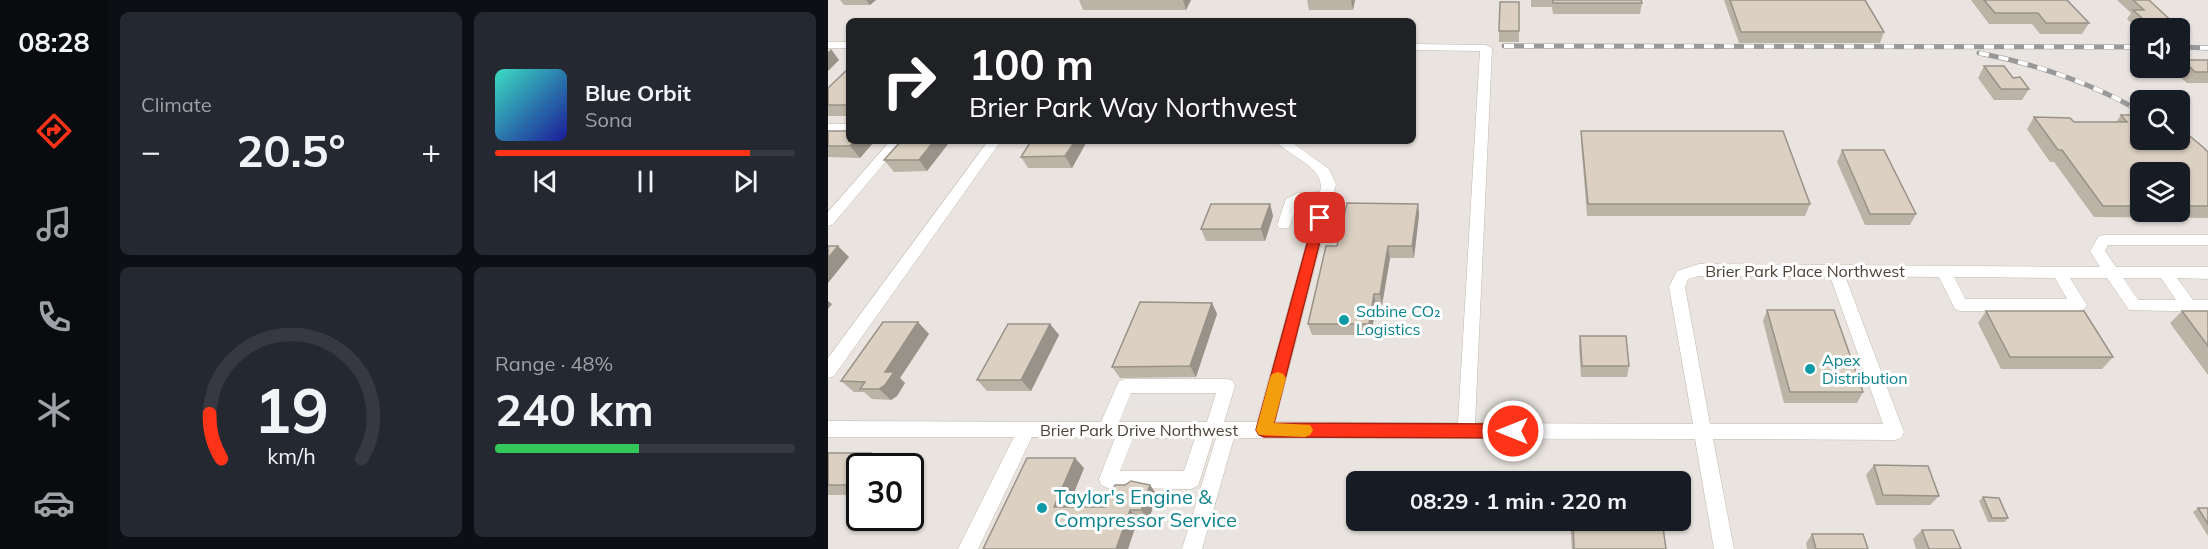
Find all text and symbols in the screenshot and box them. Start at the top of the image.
map controls [2130,18,2190,222]
button: sound [2130,18,2190,78]
text: 08:28 [18,25,90,59]
text: 100 m [969,38,1094,91]
icon: right [870,42,948,120]
text: Blue Orbit [585,79,691,107]
text: Brier Park Way Northwest [969,90,1297,124]
button: search [2130,90,2190,150]
text: Climate [141,92,212,117]
text: Sona [585,107,633,132]
icon: directions [33,110,75,152]
text: 20.5° [236,122,346,178]
text: − [141,130,161,171]
text: + [421,130,441,171]
button: layers [2130,162,2190,222]
icon: previous [529,165,562,198]
icon: pause [629,165,662,198]
icon: next [729,165,762,198]
pin [1294,192,1345,243]
icon: arrive [1303,201,1336,234]
icon: music [33,203,75,245]
street label: Brier Park Place Northwest [1705,261,1905,281]
icon: phone [33,296,75,338]
place label: Sabine CO₂ Logistics [1356,301,1440,339]
marker: Sabine CO₂ Logistics [1337,313,1351,327]
place label: Apex Distribution [1822,350,1908,388]
text: Range · 48% [495,351,613,376]
marker: Apex Distribution [1803,362,1817,376]
text: 19 [254,370,328,449]
text: 240 km [495,381,654,437]
icon: climate [33,389,75,431]
position arrow [1481,399,1545,463]
street label: Brier Park Drive Northwest [1040,420,1238,440]
text: km/h [267,442,315,469]
speed limit sign: 30 [846,453,924,531]
icon: car [33,482,75,524]
place label: Taylor's Engine & Compressor Service [1054,484,1237,532]
text: 08:29 · 1 min · 220 m [1410,487,1627,515]
marker: Taylor's Engine & Compressor Service [1035,501,1049,515]

